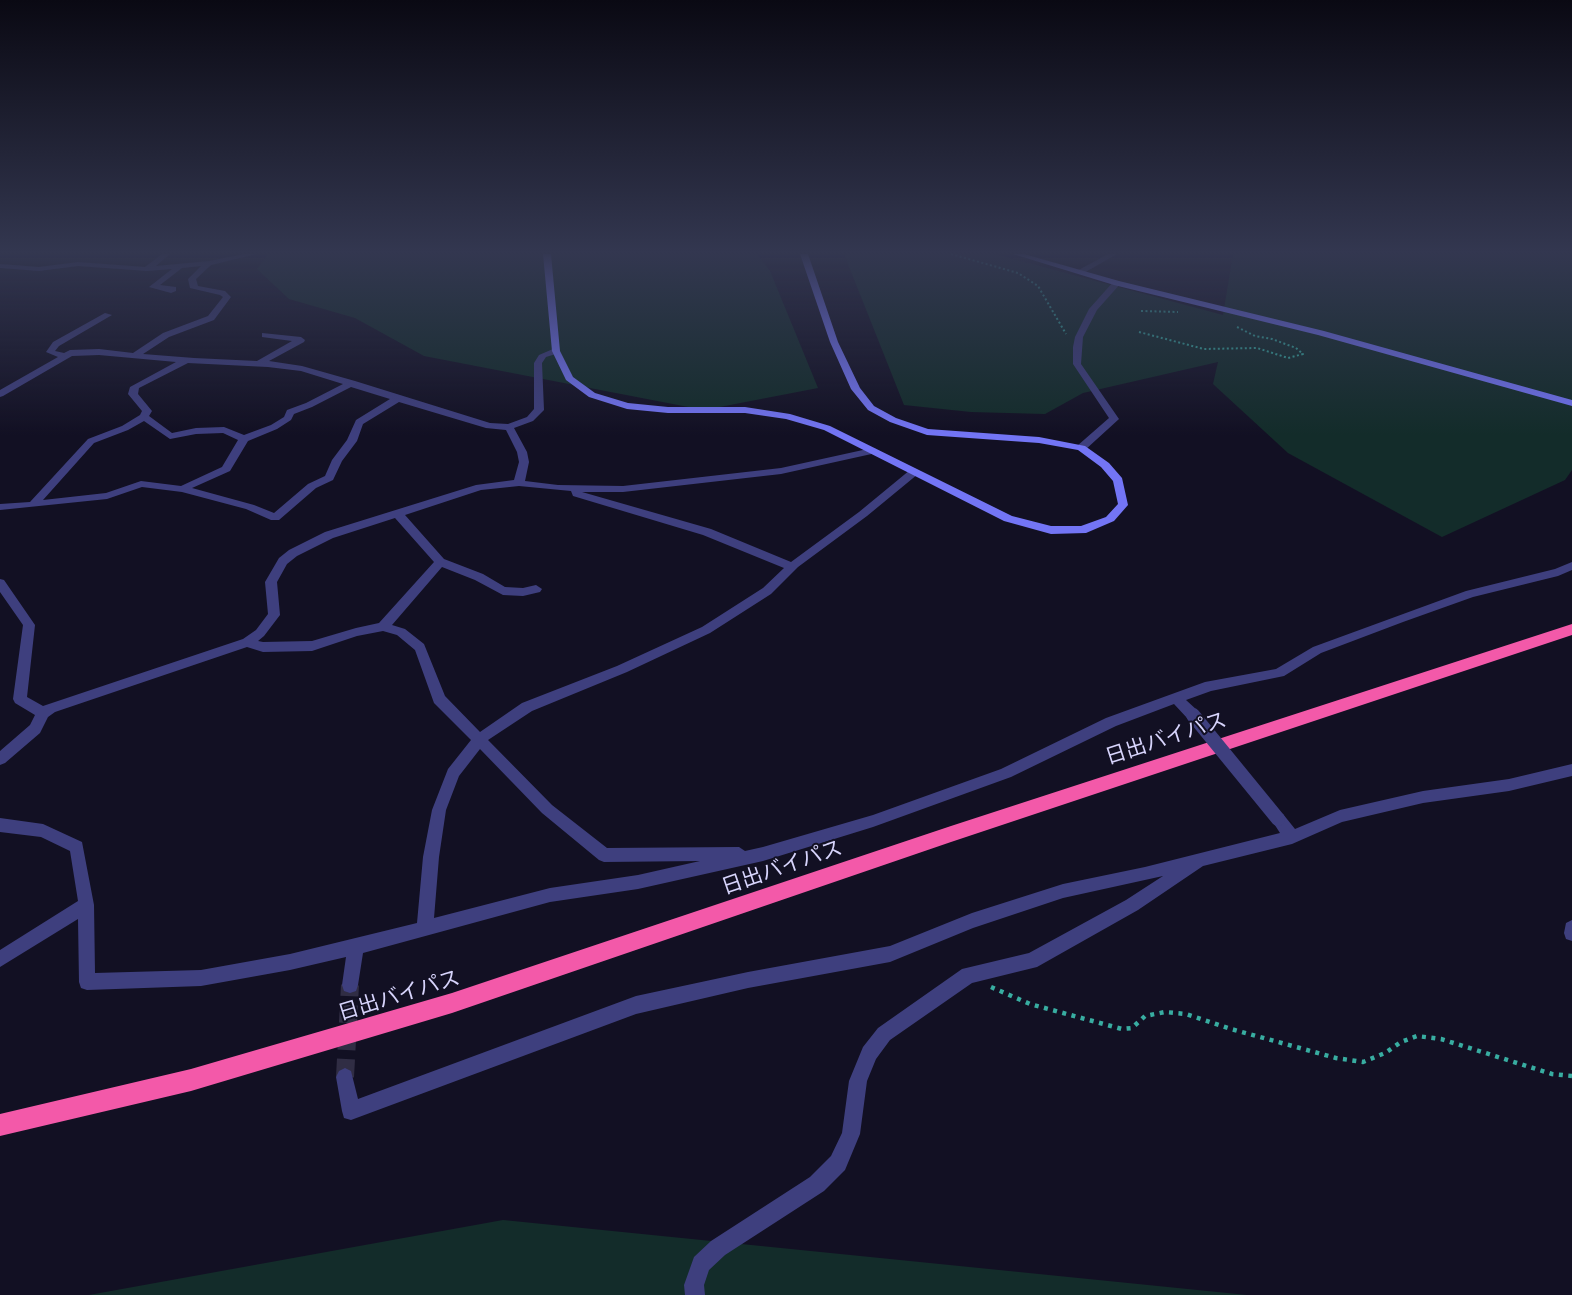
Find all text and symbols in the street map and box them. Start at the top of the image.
street label: 日出バイパス [1102,708,1230,770]
street label: 日出バイパス [718,836,846,900]
street label: 日出バイパス [335,966,463,1026]

